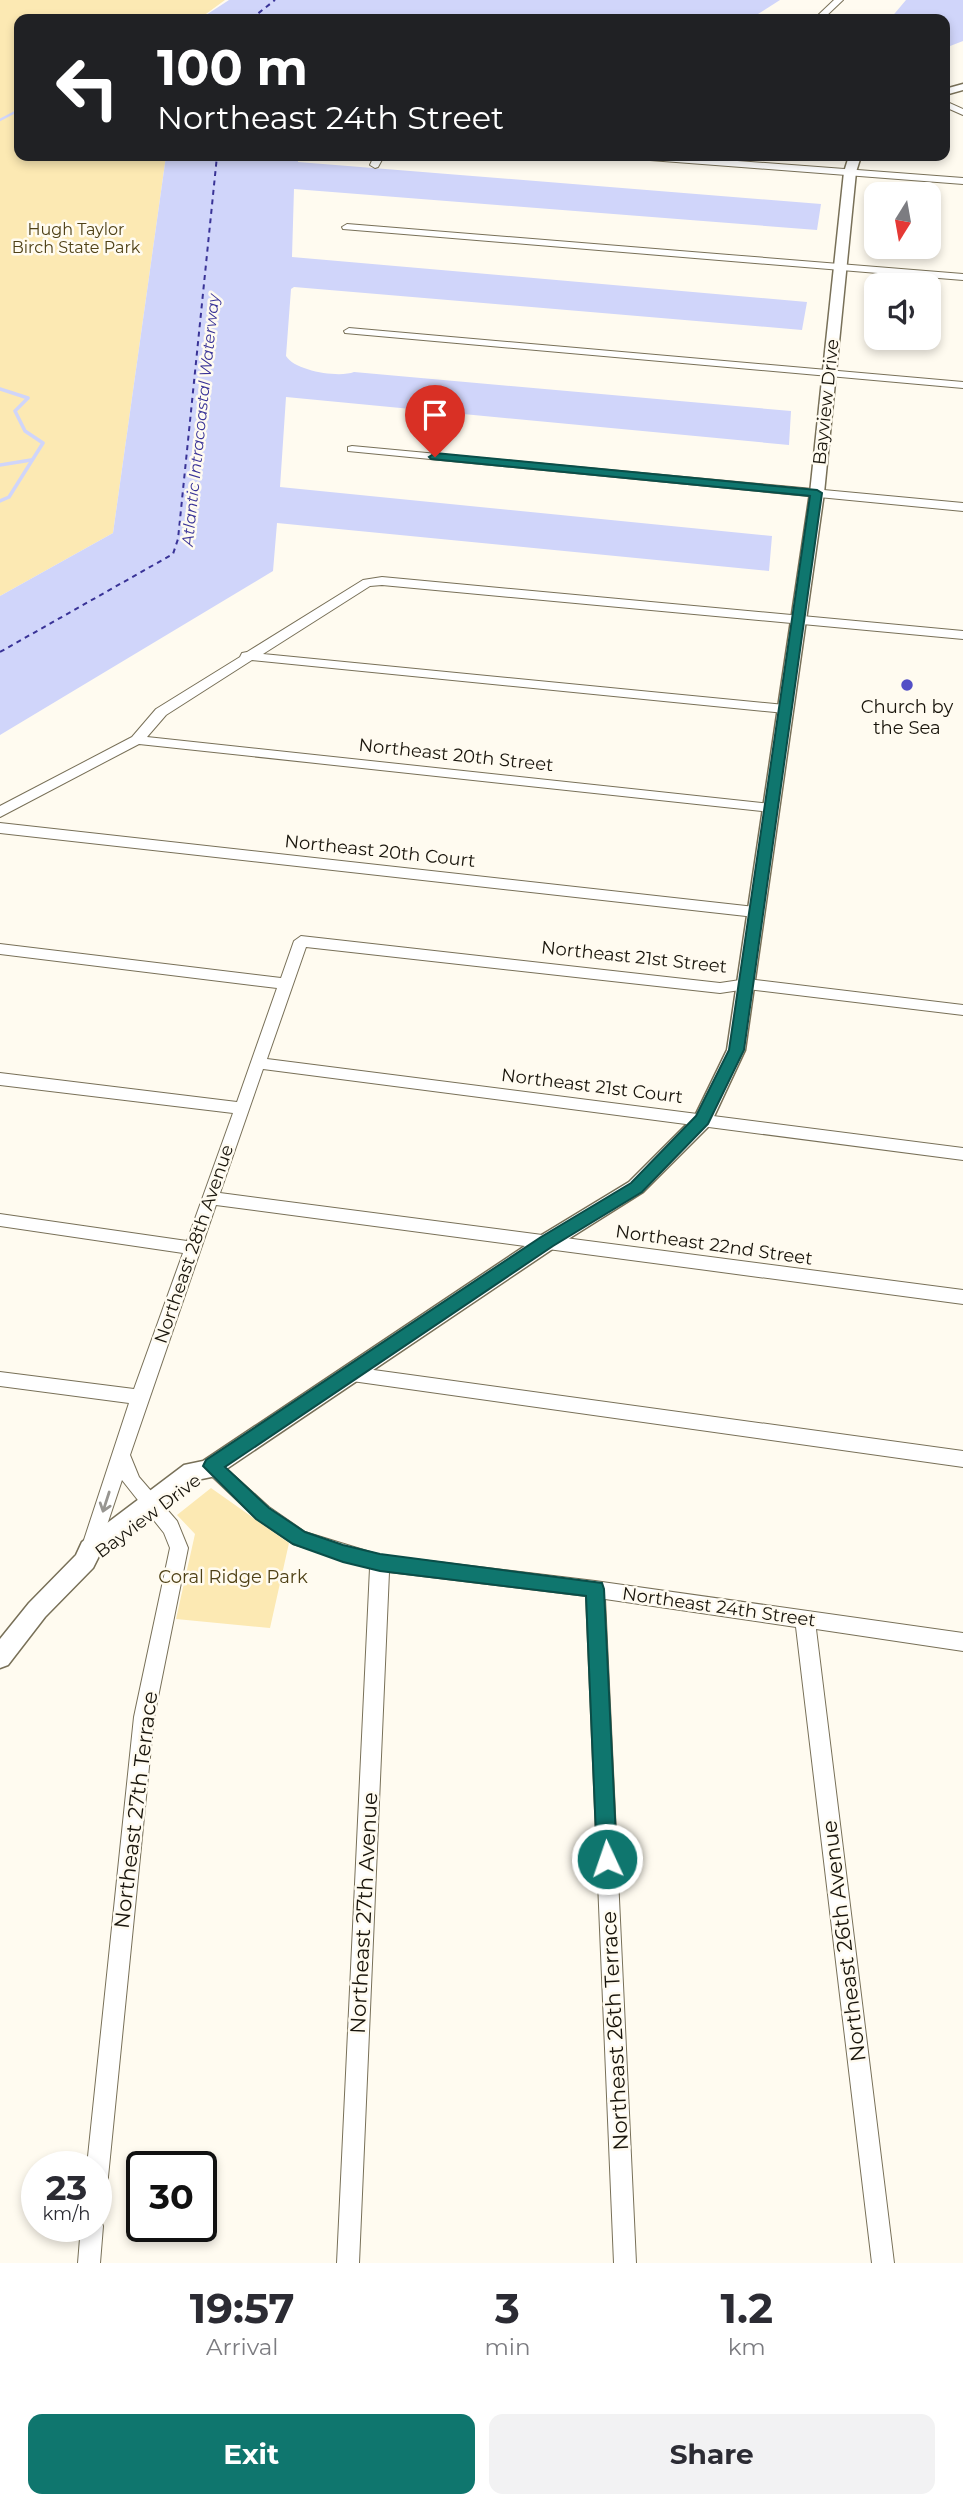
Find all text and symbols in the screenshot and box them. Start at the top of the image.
text: 100 m [157,38,308,97]
icon: left [42,42,133,133]
text: Northeast 24th Street [157,98,504,137]
north arrow [864,182,942,259]
map controls [864,182,941,350]
park label: Hugh Taylor Birch State Park [12,220,141,257]
button: sound [864,273,941,350]
water label: Atlantic Intracoastal Waterway [178,292,223,548]
street label: Bayview Drive [808,338,844,466]
pin [405,385,465,457]
icon: arrive [416,396,454,434]
marker: Church by the Sea [899,677,915,693]
place label: Church by the Sea [861,696,954,739]
street label: Northeast 20th Street [357,734,555,776]
street label: Northeast 20th Court [283,830,477,872]
street label: Northeast 21st Street [540,936,728,978]
street label: Northeast 21st Court [500,1064,684,1108]
street label: Northeast 28th Avenue [150,1142,238,1346]
street label: Northeast 22nd Street [614,1220,814,1270]
street label: Bayview Drive [91,1469,205,1563]
one-way arrow [99,1490,111,1512]
park label: Coral Ridge Park [158,1566,308,1588]
street label: Northeast 24th Street [621,1583,817,1631]
street label: Northeast 27th Terrace [109,1690,162,1930]
street label: Northeast 27th Avenue [345,1791,382,2035]
street label: Northeast 26th Avenue [816,1819,871,2063]
position arrow [570,1822,644,1896]
street label: Northeast 26th Terrace [596,1911,633,2151]
speed limit sign: 30 [126,2151,217,2242]
text: 23 [46,2166,87,2209]
text: km/h [42,2203,91,2225]
text: 19:57 [190,2282,295,2334]
text: 3 [495,2282,520,2334]
text: 1.2 [720,2282,773,2334]
text: Arrival [206,2333,279,2361]
text: min [484,2333,531,2361]
text: km [728,2333,766,2361]
button: Exit [28,2414,475,2494]
button: Share [489,2414,935,2494]

